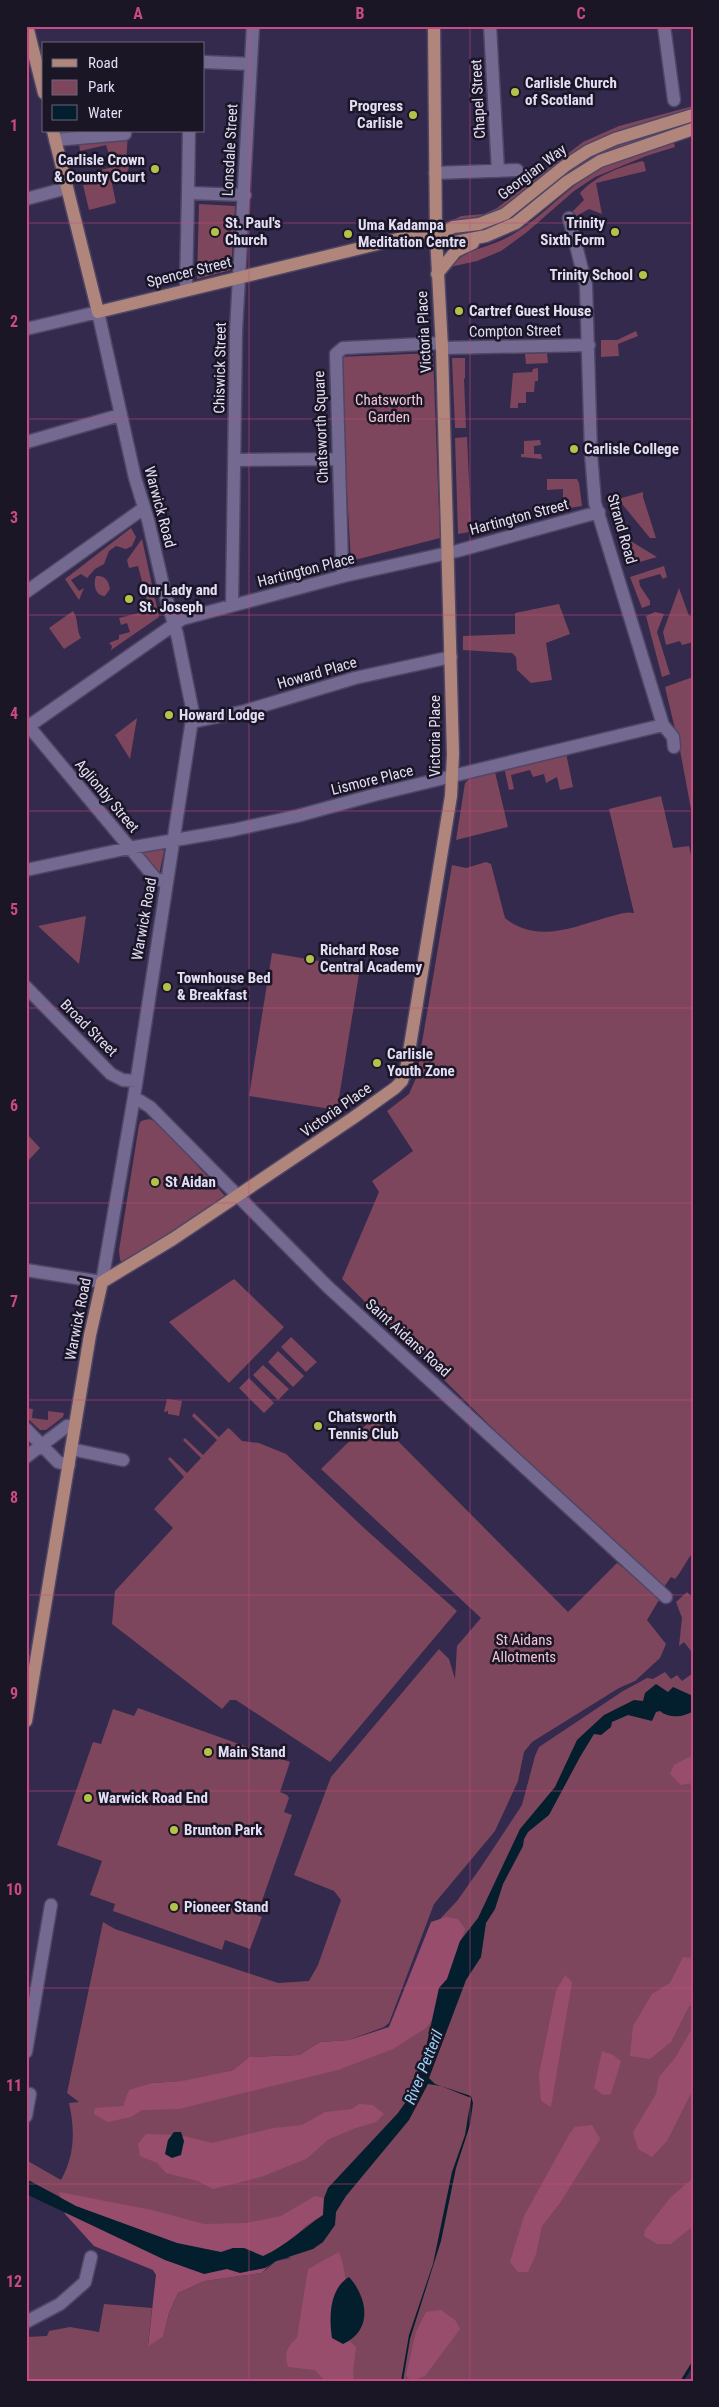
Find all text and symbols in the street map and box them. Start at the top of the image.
text: A [133,4,143,23]
text: B [356,4,365,23]
text: C [576,4,586,23]
legend [42,42,205,132]
text: Road [88,54,118,72]
street label: Chapel Street [467,59,489,139]
place label: Carlisle Church of Scotland [525,74,617,109]
text: Park [88,78,115,96]
marker: Carlisle Church of Scotland [509,86,521,98]
place label: Progress Carlisle [349,97,403,132]
street label: Lonsdale Street [219,103,241,197]
text: Water [88,104,123,122]
marker: Progress Carlisle [407,109,419,121]
text: 1 [10,116,18,135]
street label: Georgian Way [494,140,570,204]
place label: Carlisle Crown & County Court [54,151,145,186]
marker: Carlisle Crown & County Court [149,163,161,175]
place label: St. Paul's Church [225,214,281,249]
place label: Trinity Sixth Form [540,214,605,249]
place label: Uma Kadampa Meditation Centre [358,216,466,251]
marker: St. Paul's Church [209,226,221,238]
marker: Trinity Sixth Form [609,226,621,238]
marker: Uma Kadampa Meditation Centre [342,228,354,240]
street label: Spencer Street [145,253,233,291]
place label: Trinity School [550,266,633,284]
marker: Trinity School [637,269,649,281]
street label: Victoria Place [413,291,435,373]
place label: Cartref Guest House [469,302,591,320]
marker: Cartref Guest House [453,305,465,317]
text: 2 [10,312,18,331]
street label: Compton Street [469,321,561,341]
street label: Chiswick Street [210,322,230,414]
street label: Chatsworth Square [310,370,332,484]
park label: Chatsworth Garden [355,391,423,426]
place label: Carlisle College [584,440,679,458]
marker: Carlisle College [568,443,580,455]
street label: Warwick Road [140,464,180,550]
street label: Strand Road [603,492,641,566]
street label: Hartington Street [468,495,570,539]
text: 3 [10,508,18,527]
street label: Hartington Place [256,549,356,591]
place label: Our Lady and St. Joseph [139,581,218,616]
marker: Our Lady and St. Joseph [123,593,135,605]
street label: Howard Place [275,653,359,693]
street label: Victoria Place [426,695,444,777]
text: 4 [10,704,18,723]
place label: Howard Lodge [179,706,265,724]
marker: Howard Lodge [163,709,175,721]
street label: Aglionby Street [71,756,143,836]
street label: Lismore Place [329,761,415,799]
street label: Warwick Road [128,876,160,962]
text: 5 [10,900,18,919]
place label: Richard Rose Central Academy [320,941,422,976]
marker: Richard Rose Central Academy [304,953,316,965]
place label: Townhouse Bed & Breakfast [177,969,271,1004]
marker: Townhouse Bed & Breakfast [161,981,173,993]
street label: Broad Street [57,996,121,1060]
place label: Carlisle Youth Zone [387,1045,455,1080]
marker: Carlisle Youth Zone [371,1057,383,1069]
street label: Victoria Place [297,1079,375,1141]
text: 6 [10,1096,18,1115]
place label: St Aidan [165,1173,216,1191]
marker: St Aidan [149,1176,161,1188]
street label: Warwick Road [61,1276,95,1362]
text: 7 [10,1292,18,1311]
street label: Saint Aidans Road [362,1295,454,1381]
place label: Chatsworth Tennis Club [328,1408,399,1443]
marker: Chatsworth Tennis Club [312,1420,324,1432]
text: 8 [10,1488,18,1507]
park label: St Aidans Allotments [492,1631,556,1666]
text: 9 [10,1684,18,1703]
place label: Main Stand [218,1743,286,1761]
marker: Main Stand [202,1746,214,1758]
place label: Warwick Road End [98,1789,208,1807]
marker: Warwick Road End [82,1792,94,1804]
place label: Brunton Park [184,1821,263,1839]
marker: Brunton Park [168,1824,180,1836]
text: 10 [6,1880,22,1899]
place label: Pioneer Stand [184,1898,269,1916]
marker: Pioneer Stand [168,1901,180,1913]
water label: River Petteril [400,2027,447,2107]
text: 11 [6,2076,22,2095]
text: 12 [6,2272,22,2291]

